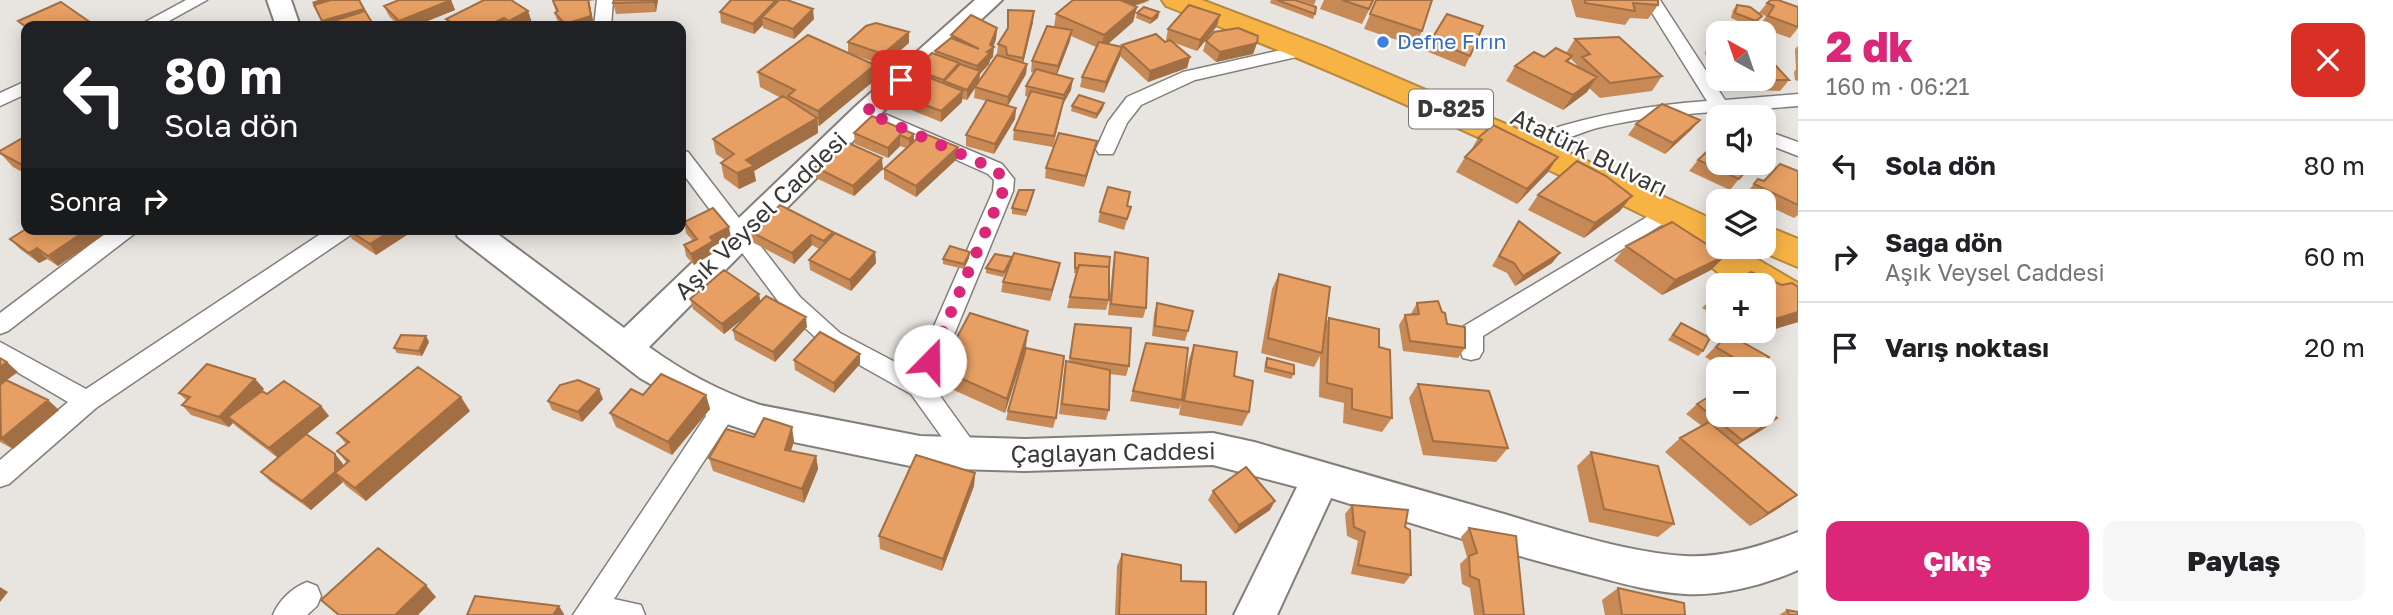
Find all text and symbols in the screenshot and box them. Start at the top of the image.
north arrow [1706,21,1776,91]
map controls [1706,21,1776,427]
text: 2 dk [1826,21,1913,71]
button: close [2291,23,2365,97]
place label: Defne Fırın [1397,28,1507,54]
marker: Defne Fırın [1375,34,1391,50]
text: 80 m [164,46,282,105]
icon: left [49,49,140,140]
pin [871,50,931,110]
icon: arrive [882,61,920,99]
text: 160 m · 06:21 [1826,72,1969,100]
road number: D-825 [1409,90,1493,128]
street label: Atatürk Bulvarı [1506,101,1673,202]
button: sound [1706,105,1776,175]
text: Sola dön [164,106,299,144]
street label: Aşık Veysel Caddesi [667,125,852,305]
icon: left [1826,147,1864,185]
text: Sola dön [1885,150,1996,181]
text: 80 m [2304,150,2365,181]
icon: right [136,182,174,220]
text: Sonra [49,186,122,217]
button: layers [1706,189,1776,259]
text: Sağa dön [1885,227,2002,258]
icon: right [1826,238,1864,276]
text: 60 m [2304,241,2365,272]
text: Aşık Veysel Caddesi [1885,258,2105,286]
button: + [1706,273,1776,343]
position arrow [893,324,967,398]
icon: arrive [1826,329,1864,367]
text: Varış noktası [1885,332,2049,363]
text: 20 m [2304,332,2365,363]
button: − [1706,357,1776,427]
street label: Çağlayan Caddesi [1010,435,1216,468]
button: Çıkış [1826,521,2089,601]
button: Paylaş [2103,521,2365,601]

